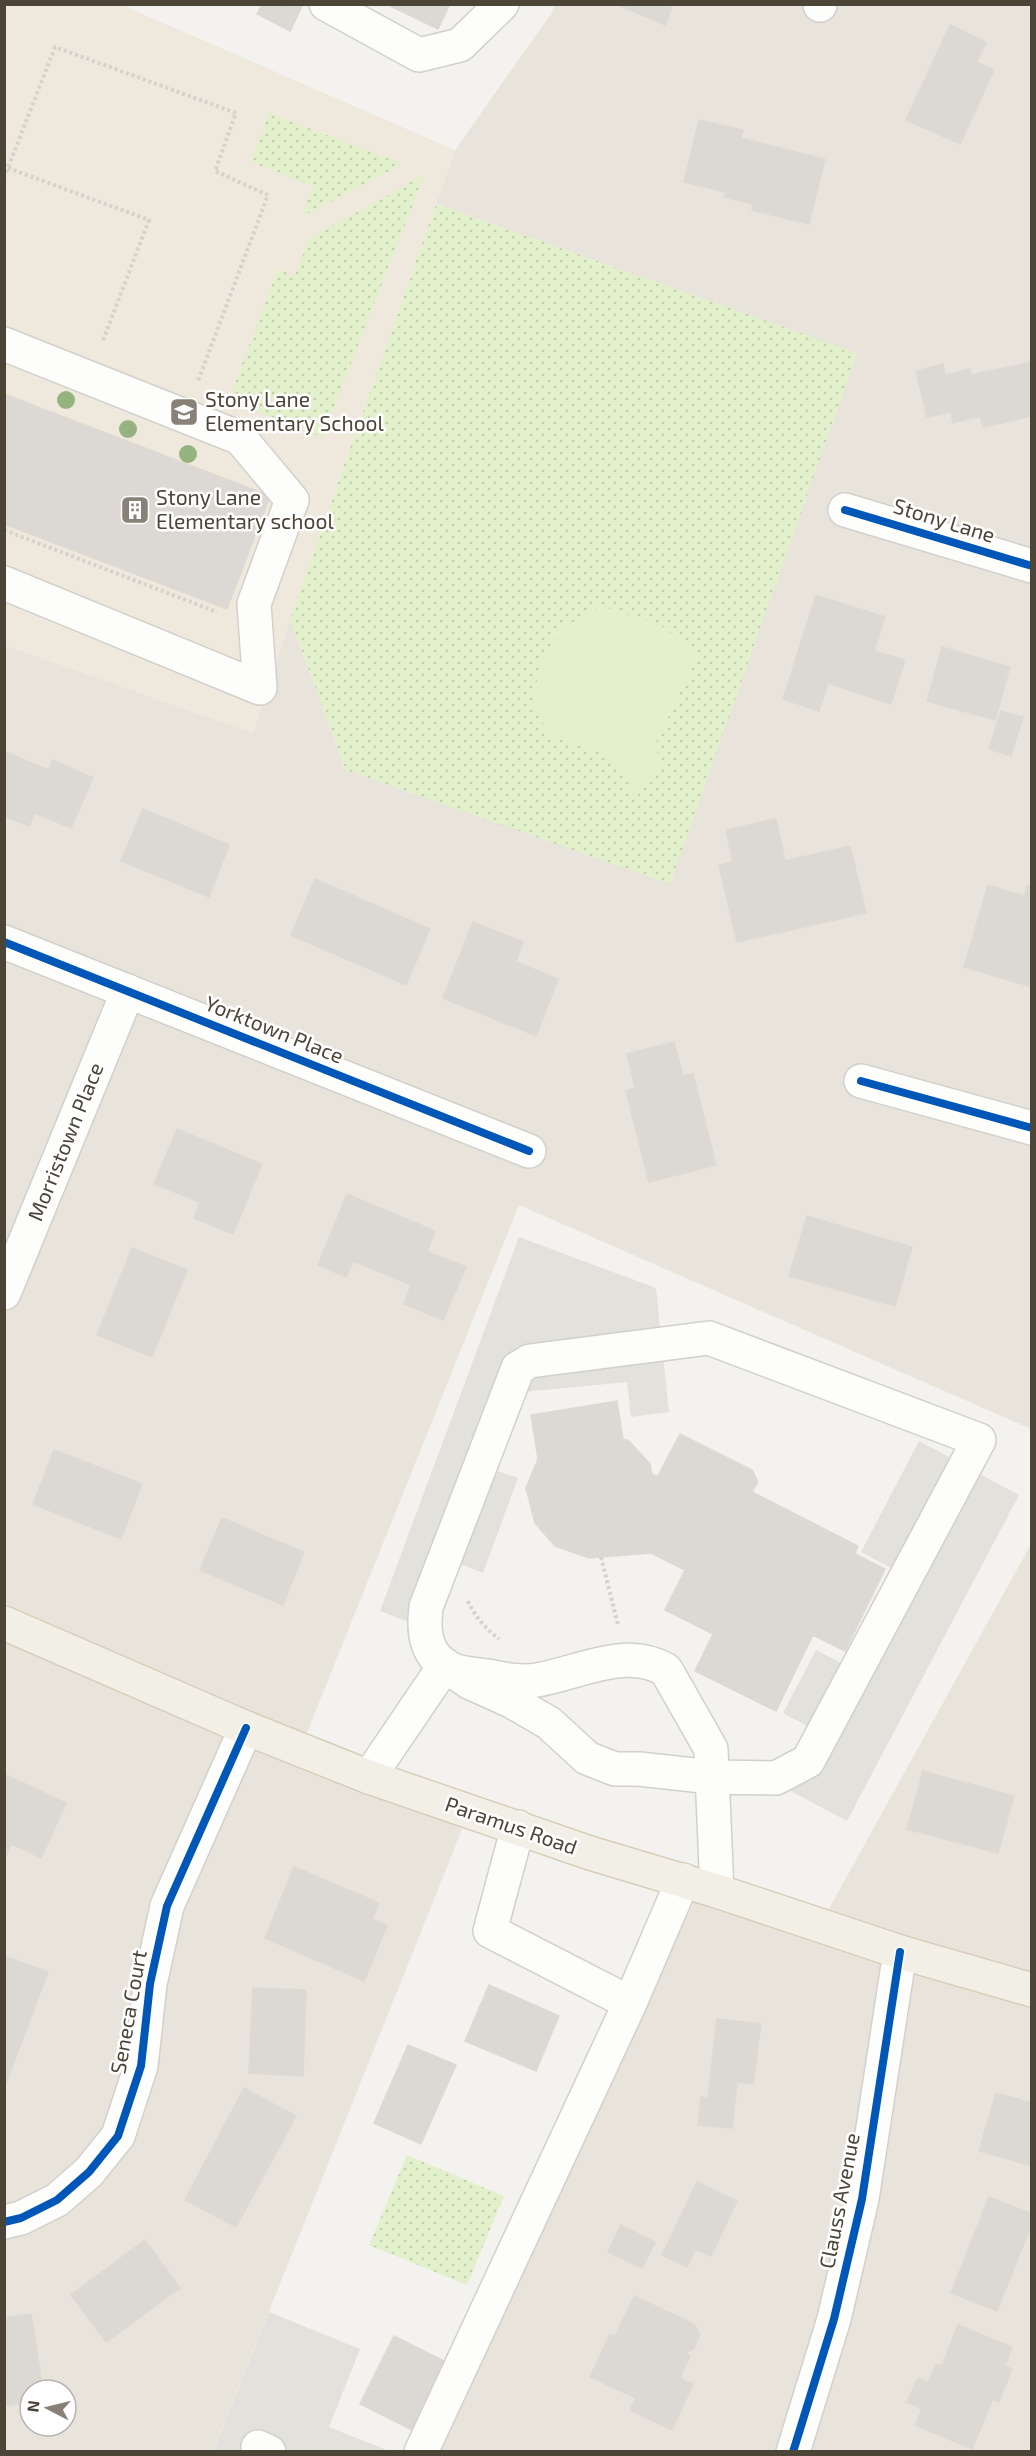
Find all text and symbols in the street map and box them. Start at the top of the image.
place label: Stony Lane Elementary School [205,386,385,435]
school or university icon: Stony Lane Elementary School [168,396,200,428]
place label: Stony Lane Elementary school [156,484,334,533]
street label: Stony Lane [891,492,998,547]
building icon: Stony Lane Elementary school [119,494,151,526]
street label: Yorktown Place [202,989,347,1068]
street label: Morristown Place [21,1059,108,1224]
street label: Paramus Road [442,1790,581,1859]
street label: Seneca Court [104,1948,151,2076]
street label: Clauss Avenue [813,2131,864,2271]
north arrow [18,2378,78,2438]
text: N [22,2399,43,2413]

